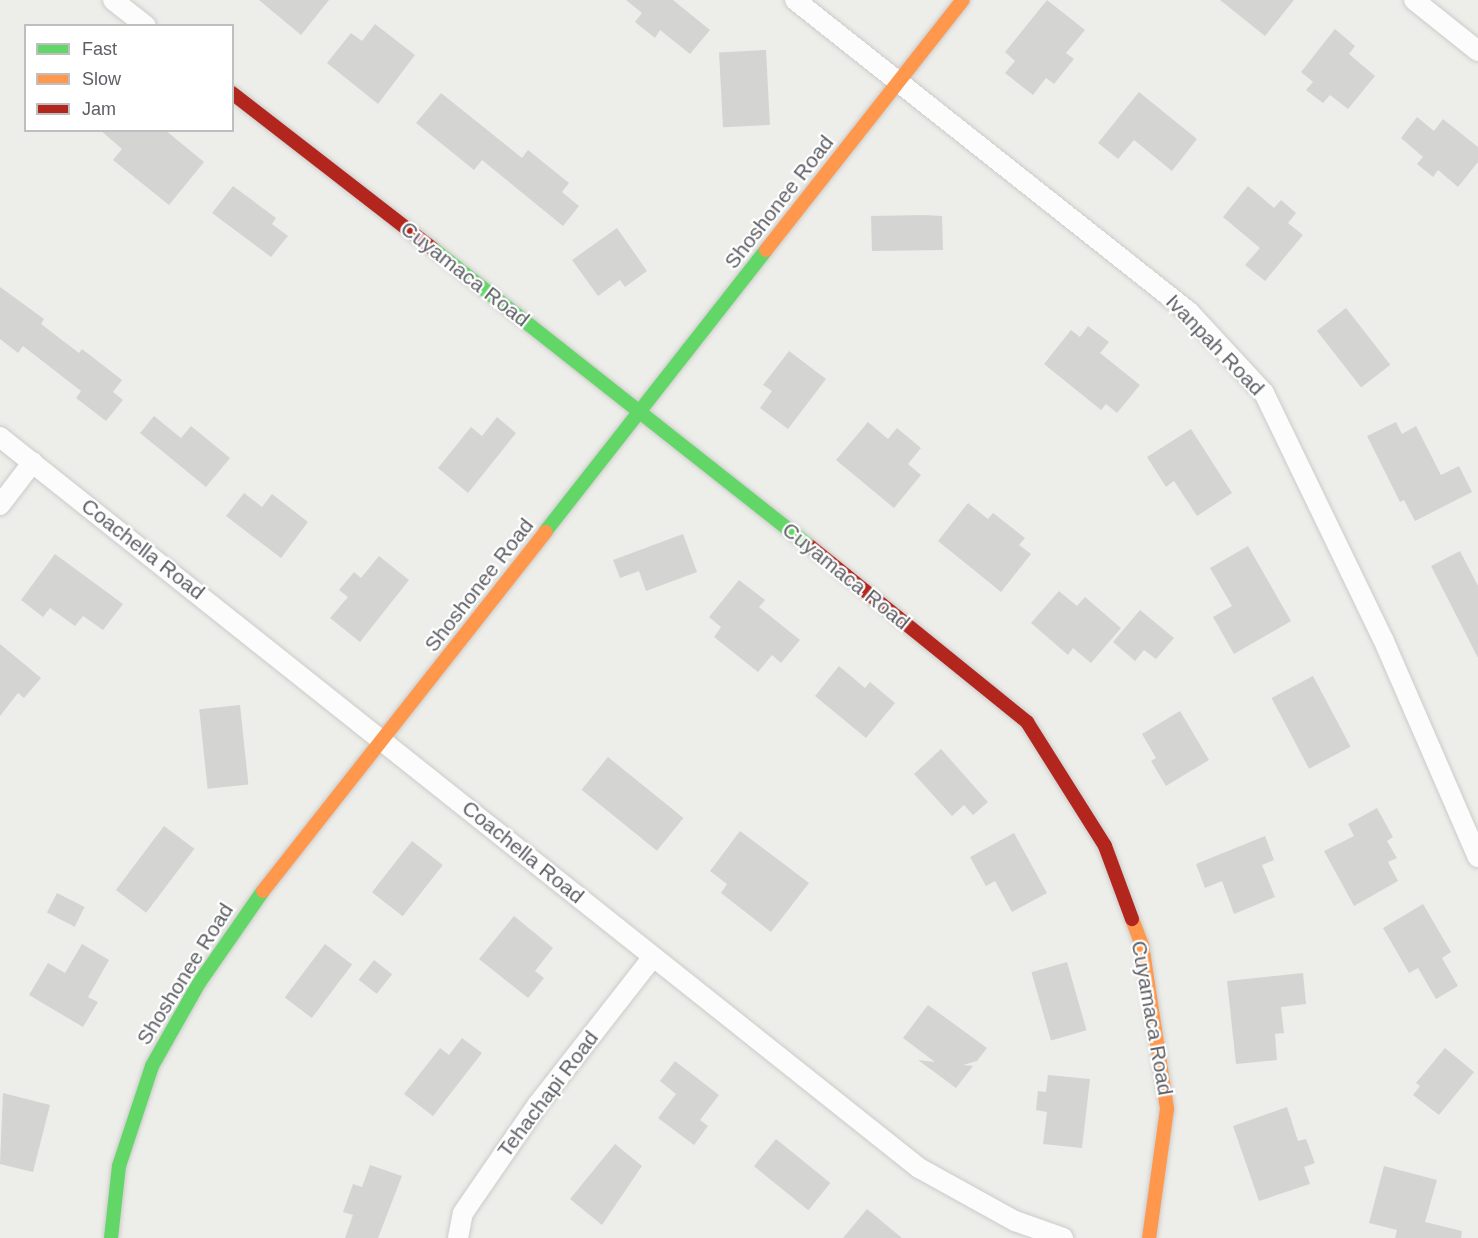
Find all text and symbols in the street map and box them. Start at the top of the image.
legend [24,24,234,132]
text: Fast [82,39,117,59]
text: Slow [82,69,121,89]
text: Jam [82,99,116,119]
street label: Shoshonee Road [719,130,839,274]
street label: Cuyamaca Road [396,216,534,332]
street label: Ivanpah Road [1161,289,1269,401]
street label: Coachella Road [76,493,210,605]
street label: Shoshonee Road [419,513,539,657]
street label: Cuyamaca Road [777,517,915,635]
street label: Coachella Road [457,795,589,909]
street label: Shoshonee Road [131,899,239,1049]
street label: Cuyamaca Road [1126,939,1178,1097]
street label: Tehachapi Road [492,1026,604,1162]

